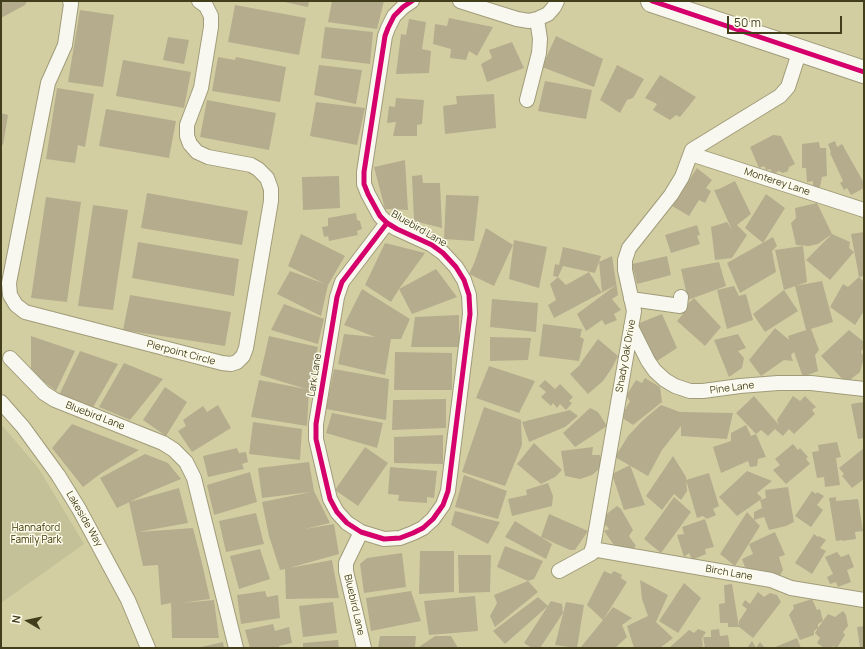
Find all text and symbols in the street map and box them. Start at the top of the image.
scale bar [729,8,844,34]
text: 50 m [734,14,761,31]
street label: Monterey Lane [742,166,812,198]
street label: Bluebird Lane [389,208,449,250]
street label: Shady Oak Drive [614,319,638,393]
street label: Pierpoint Circle [145,338,217,368]
street label: Lark Lane [306,353,324,397]
street label: Pine Lane [709,379,755,397]
street label: Bluebird Lane [64,399,126,433]
street label: Lakeside Way [63,489,105,549]
park label: Hannaford Family Park [11,522,61,546]
street label: Birch Lane [704,563,754,583]
street label: Bluebird Lane [341,573,367,637]
north arrow [8,601,48,641]
text: N [8,614,24,624]

